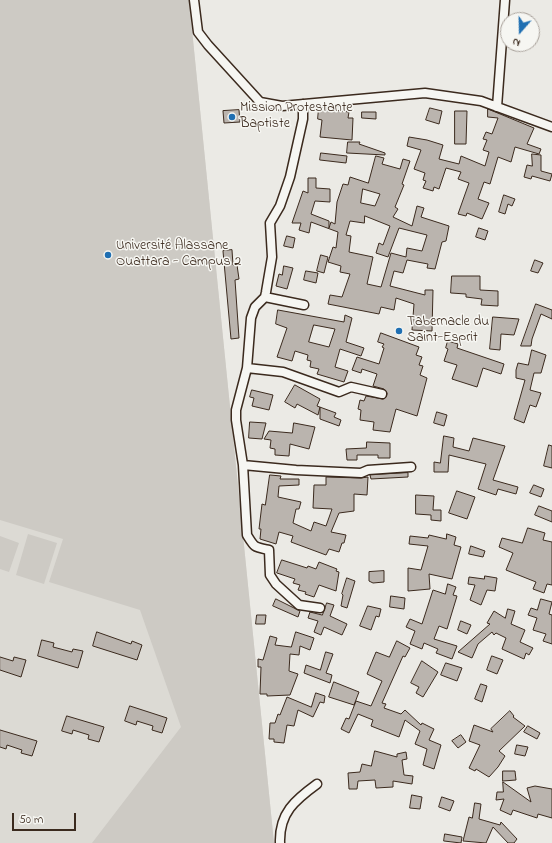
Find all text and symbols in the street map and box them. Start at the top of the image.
north arrow [500,12,540,52]
text: N [510,34,522,51]
place label: Mission Protestante Baptiste [240,101,353,134]
marker: Mission Protestante Baptiste [227,112,237,122]
place label: Université Alassane Ouattara - Campus 2 [116,239,241,272]
marker: Université Alassane Ouattara - Campus 2 [103,250,113,260]
place label: Tabernacle du Saint-Esprit [407,315,489,348]
marker: Tabernacle du Saint-Esprit [394,326,404,336]
scale bar [14,805,78,831]
text: 50 m [19,811,43,829]

